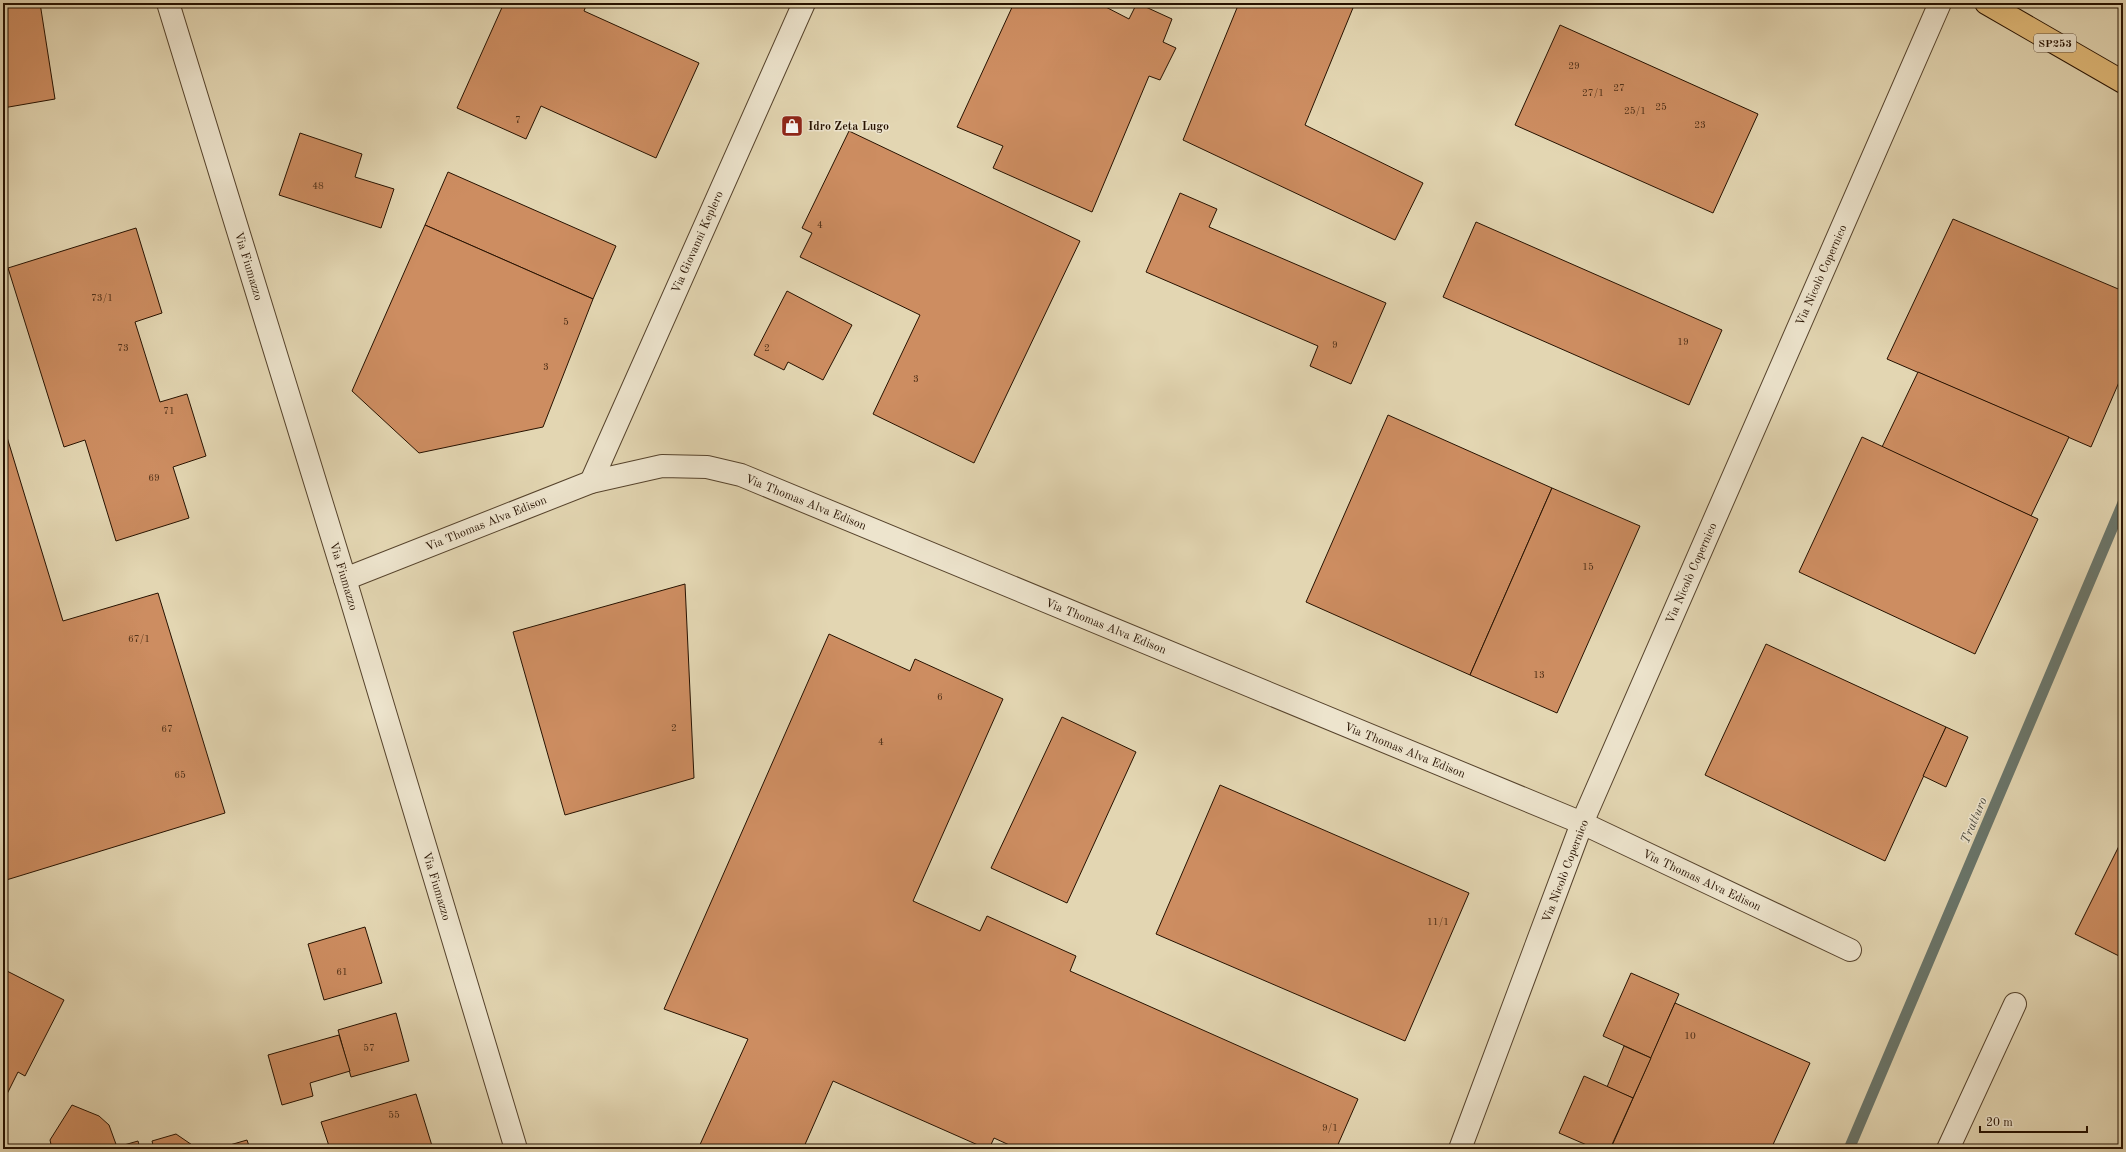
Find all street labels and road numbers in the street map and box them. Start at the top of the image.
road number: SP253 [2034,34,2076,52]
street label: Via Giovanni Keplero [670,189,726,295]
street label: Via Nicolò Copernico [1794,223,1850,328]
street label: Via Fiumazzo [232,231,264,302]
street label: Via Thomas Alva Edison [743,473,868,533]
street label: Via Thomas Alva Edison [424,494,549,554]
street label: Via Nicolò Copernico [1664,521,1720,626]
street label: Via Fiumazzo [327,541,359,612]
street label: Via Thomas Alva Edison [1043,597,1168,657]
street label: Via Thomas Alva Edison [1342,721,1467,781]
street label: Via Nicolò Copernico [1541,818,1591,924]
street label: Via Thomas Alva Edison [1640,848,1763,914]
street label: Via Fiumazzo [420,851,452,922]

